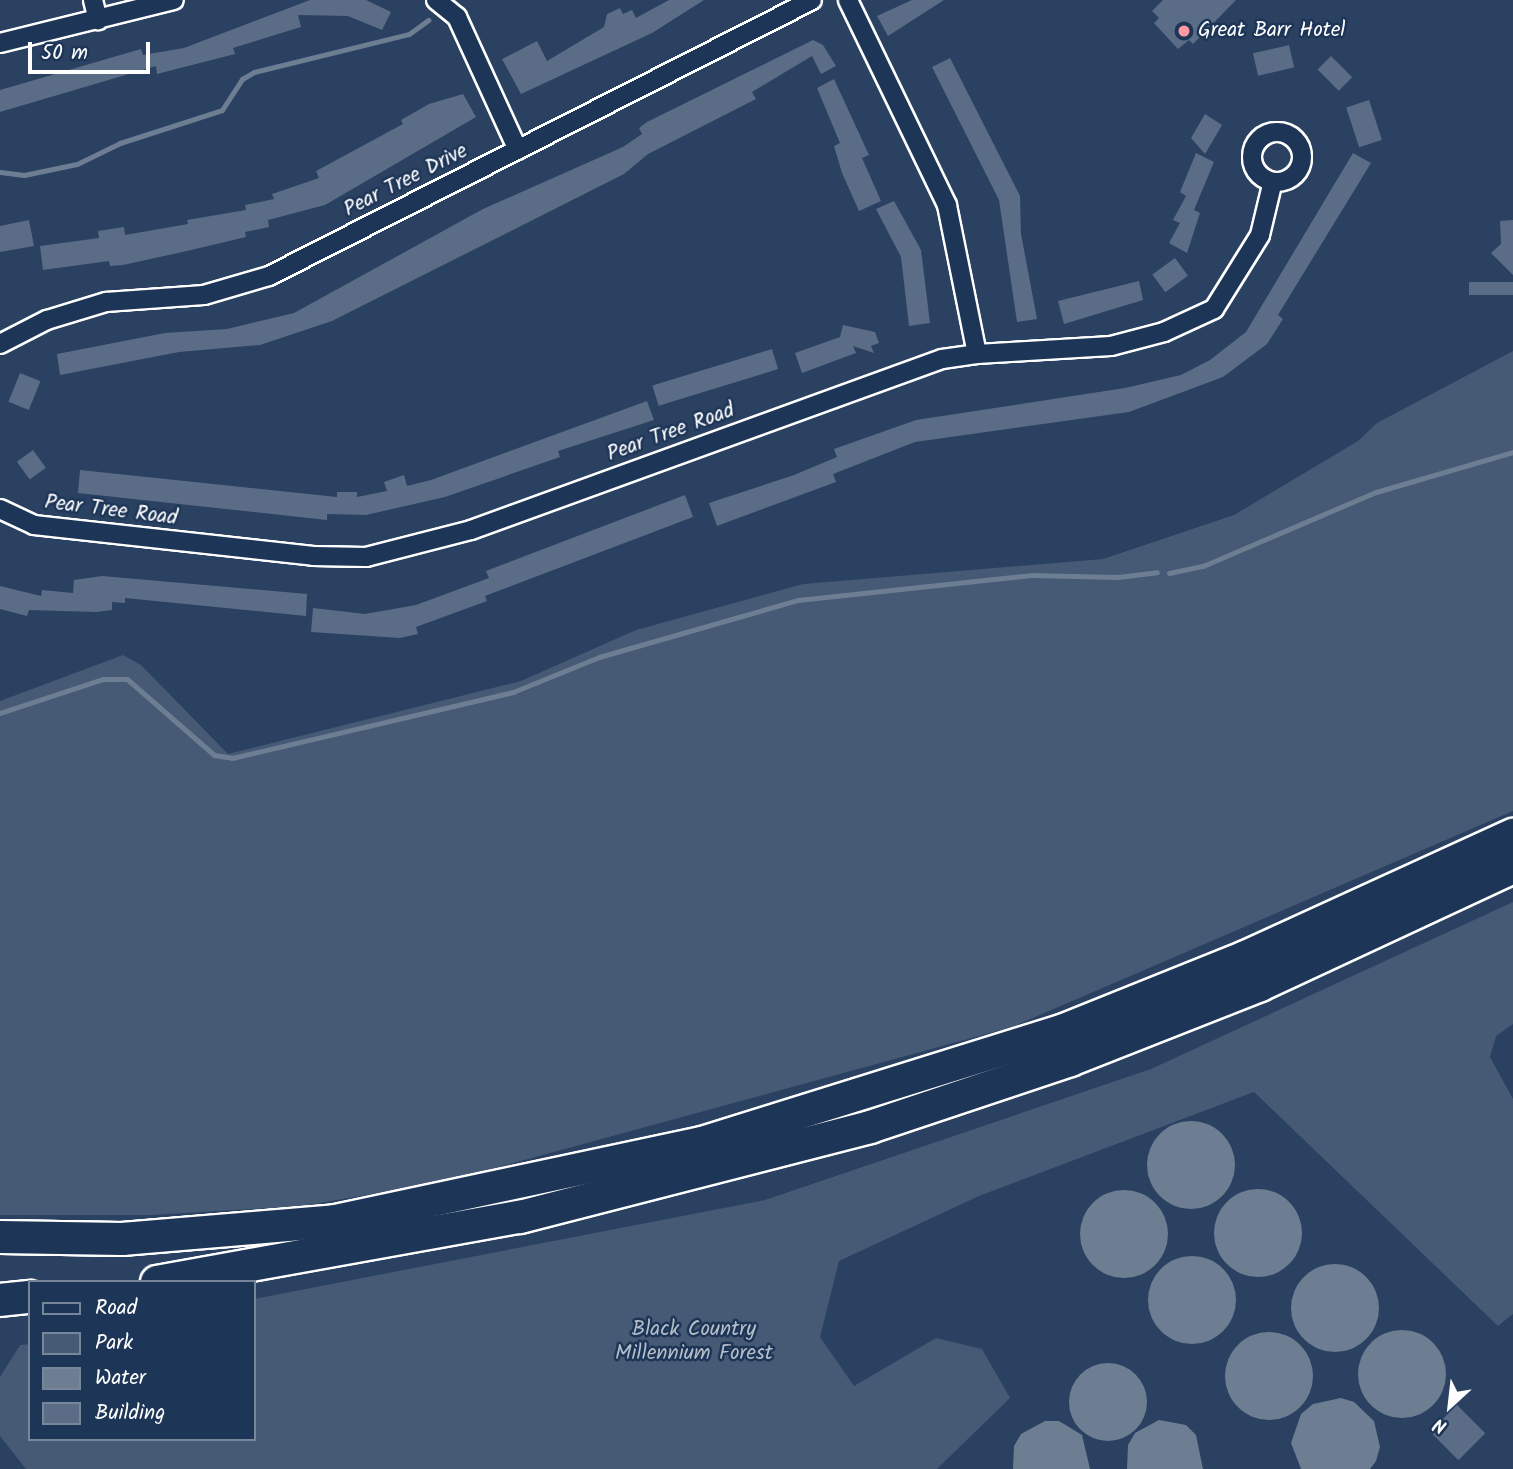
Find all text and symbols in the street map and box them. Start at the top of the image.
place label: Great Barr Hotel [1198,18,1345,44]
marker: Great Barr Hotel [1176,23,1192,39]
scale bar [32,28,154,72]
text: 50 m [41,37,88,70]
street label: Pear Tree Drive [340,139,472,223]
street label: Pear Tree Road [604,398,738,468]
street label: Pear Tree Road [43,490,179,532]
legend [28,1280,256,1441]
text: Road [95,1292,137,1325]
park label: Black Country Millennium Forest [615,1317,773,1367]
text: Park [95,1327,133,1360]
text: Water [95,1362,146,1395]
north arrow [1415,1371,1485,1441]
text: Building [95,1397,165,1430]
text: N [1428,1409,1453,1441]

